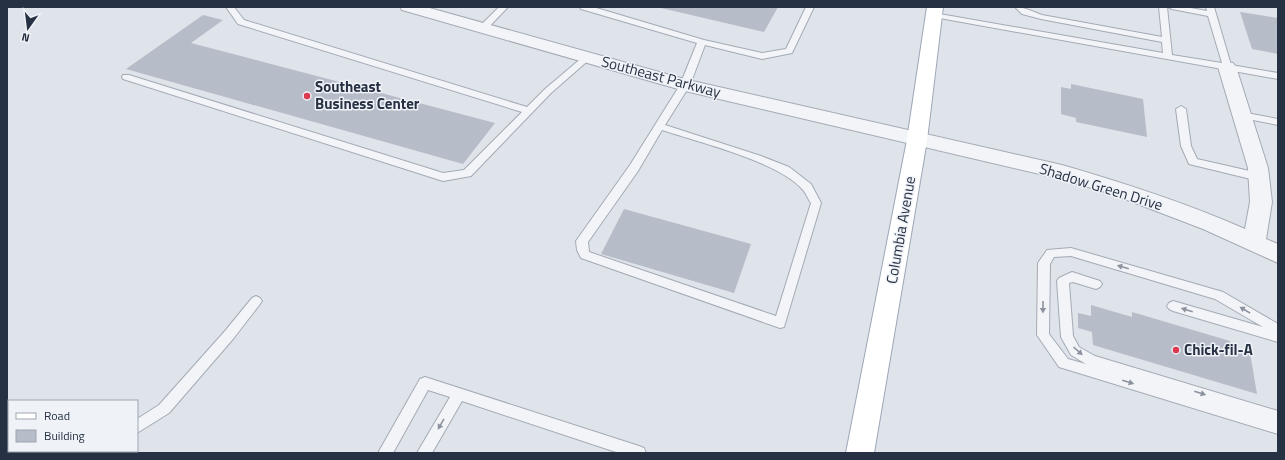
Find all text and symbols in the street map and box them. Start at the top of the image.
north arrow [8,8,48,48]
text: N [20,29,31,46]
street label: Southeast Parkway [599,50,723,104]
place label: Southeast Business Center [315,75,420,115]
marker: Southeast Business Center [302,91,312,101]
street label: Shadow Green Drive [1037,157,1166,216]
street label: Columbia Avenue [880,174,921,285]
one-way arrow [1117,264,1129,270]
one-way arrow [1040,301,1046,314]
one-way arrow [1181,307,1193,313]
one-way arrow [1239,307,1251,314]
place label: Chick-fil-A [1184,338,1253,361]
marker: Chick-fil-A [1171,345,1181,355]
one-way arrow [1073,347,1083,356]
one-way arrow [1122,379,1134,385]
one-way arrow [1194,390,1206,396]
legend [8,400,138,452]
text: Road [44,406,70,425]
one-way arrow [438,418,445,429]
text: Building [44,426,85,445]

